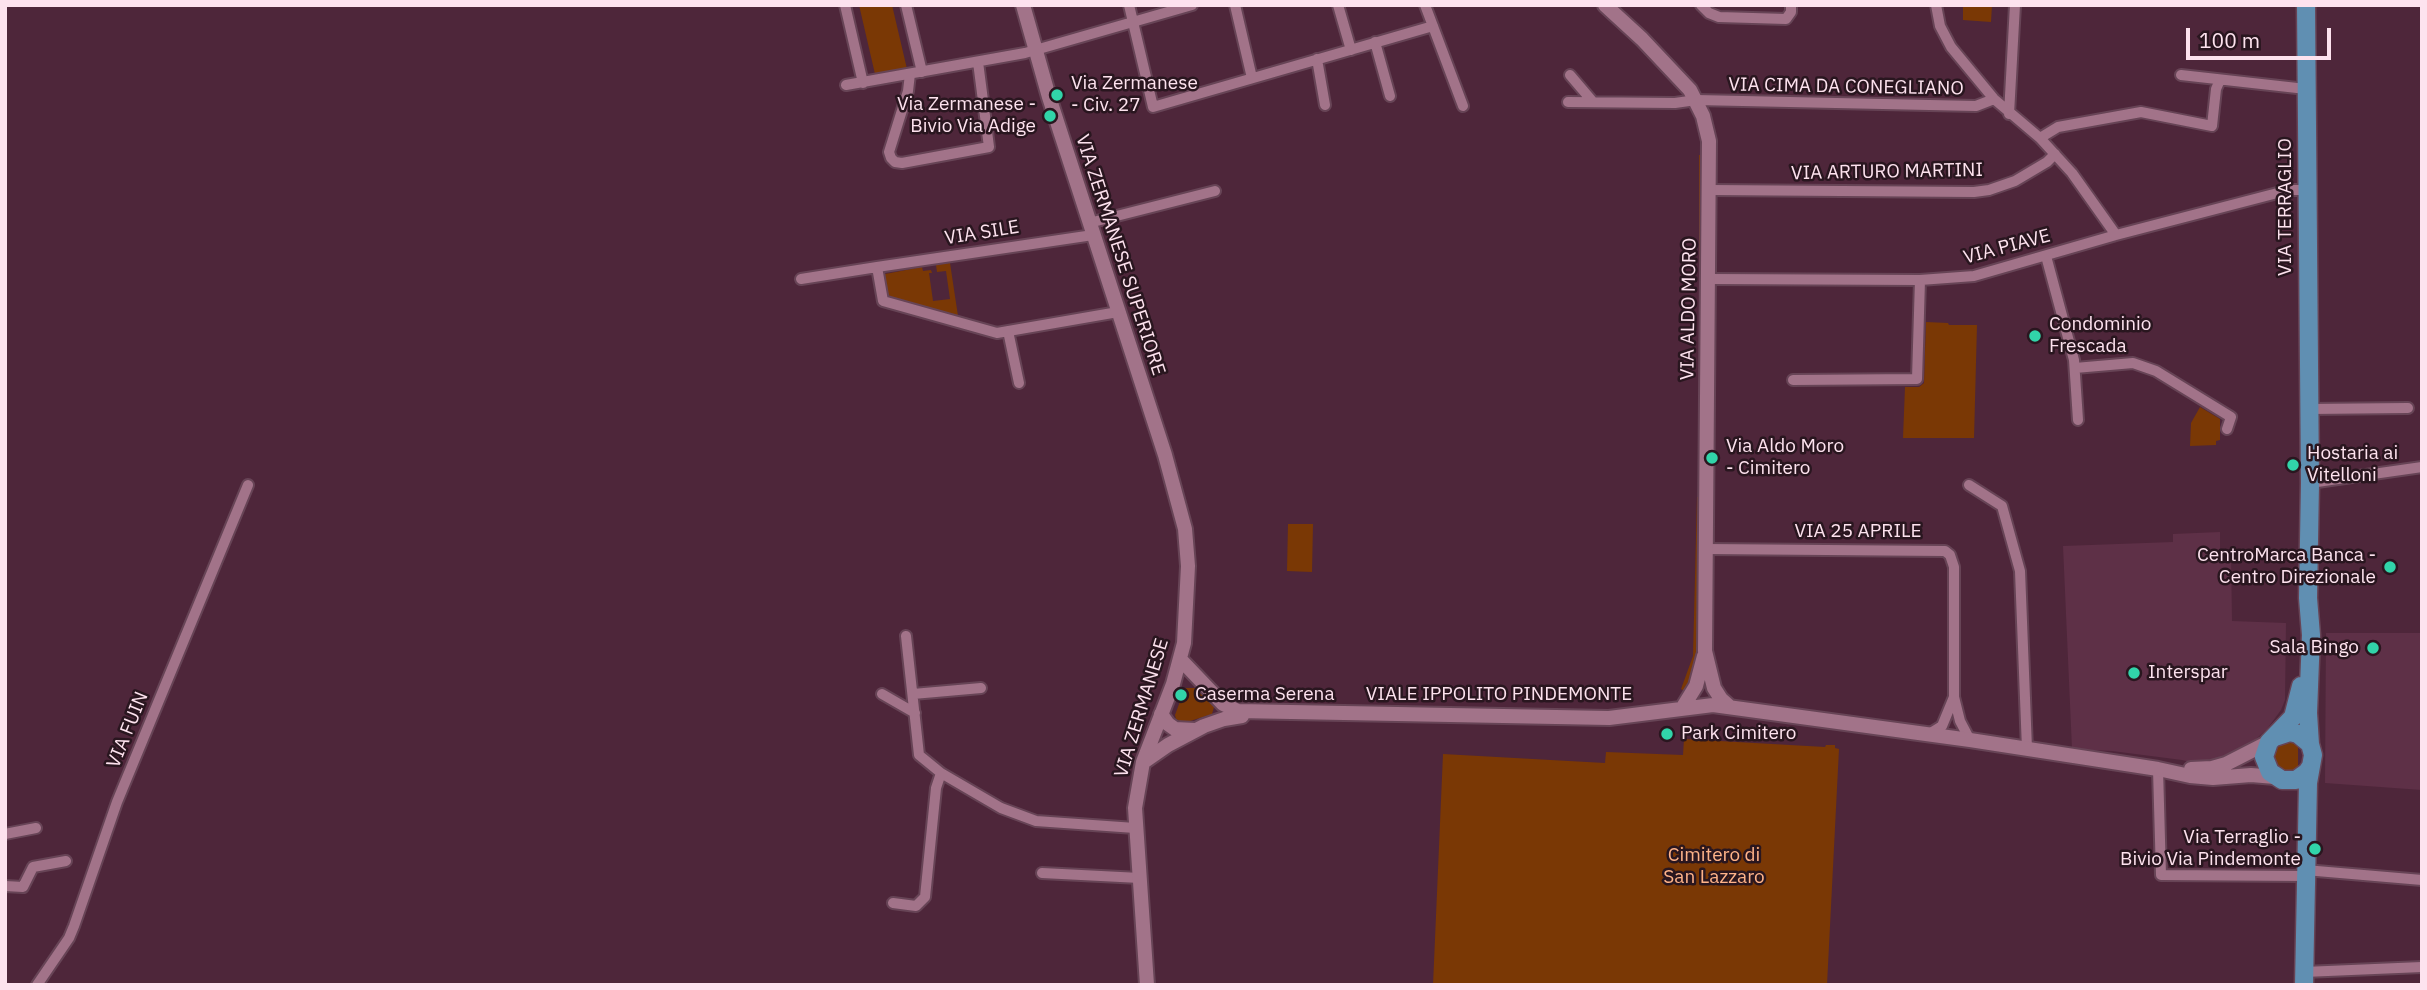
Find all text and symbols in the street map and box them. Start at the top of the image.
scale bar [2189,14,2334,58]
text: 100 m [2199,26,2260,54]
place label: Via Zermanese - Civ. 27 [1071,73,1198,117]
street label: VIA CIMA DA CONEGLIANO [1728,74,1964,100]
marker: Via Zermanese - Civ. 27 [1049,87,1065,103]
place label: Via Zermanese - Bivio Via Adige [897,94,1036,138]
marker: Via Zermanese - Bivio Via Adige [1042,108,1058,124]
street label: VIA ZERMANESE SUPERIORE [1070,132,1170,378]
street label: VIA TERRAGLIO [2275,138,2297,276]
street label: VIA ARTURO MARTINI [1791,159,1983,185]
street label: VIA SILE [943,216,1021,250]
street label: VIA PIAVE [1961,224,2053,270]
street label: VIA ALDO MORO [1676,238,1702,380]
place label: Condominio Frescada [2049,314,2151,358]
marker: Condominio Frescada [2027,328,2043,344]
place label: Via Aldo Moro - Cimitero [1726,436,1844,480]
place label: Hostaria ai Vitelloni [2307,443,2398,487]
marker: Via Aldo Moro - Cimitero [1704,450,1720,466]
marker: Hostaria ai Vitelloni [2285,457,2301,473]
street label: VIA 25 APRILE [1794,521,1922,543]
place label: CentroMarca Banca - Centro Direzionale [2197,545,2376,589]
marker: CentroMarca Banca - Centro Direzionale [2382,559,2398,575]
street label: VIA ZERMANESE [1110,636,1174,780]
place label: Sala Bingo [2270,637,2359,659]
marker: Sala Bingo [2365,640,2381,656]
place label: Interspar [2148,662,2228,684]
marker: Interspar [2126,665,2142,681]
place label: Caserma Serena [1195,684,1335,706]
street label: VIALE IPPOLITO PINDEMONTE [1366,684,1632,706]
marker: Caserma Serena [1173,687,1189,703]
street label: VIA FUIN [102,688,154,772]
place label: Park Cimitero [1681,723,1796,745]
marker: Park Cimitero [1659,726,1675,742]
place label: Via Terraglio - Bivio Via Pindemonte [2120,827,2301,871]
marker: Via Terraglio - Bivio Via Pindemonte [2307,841,2323,857]
park label: Cimitero di San Lazzaro [1663,845,1765,889]

